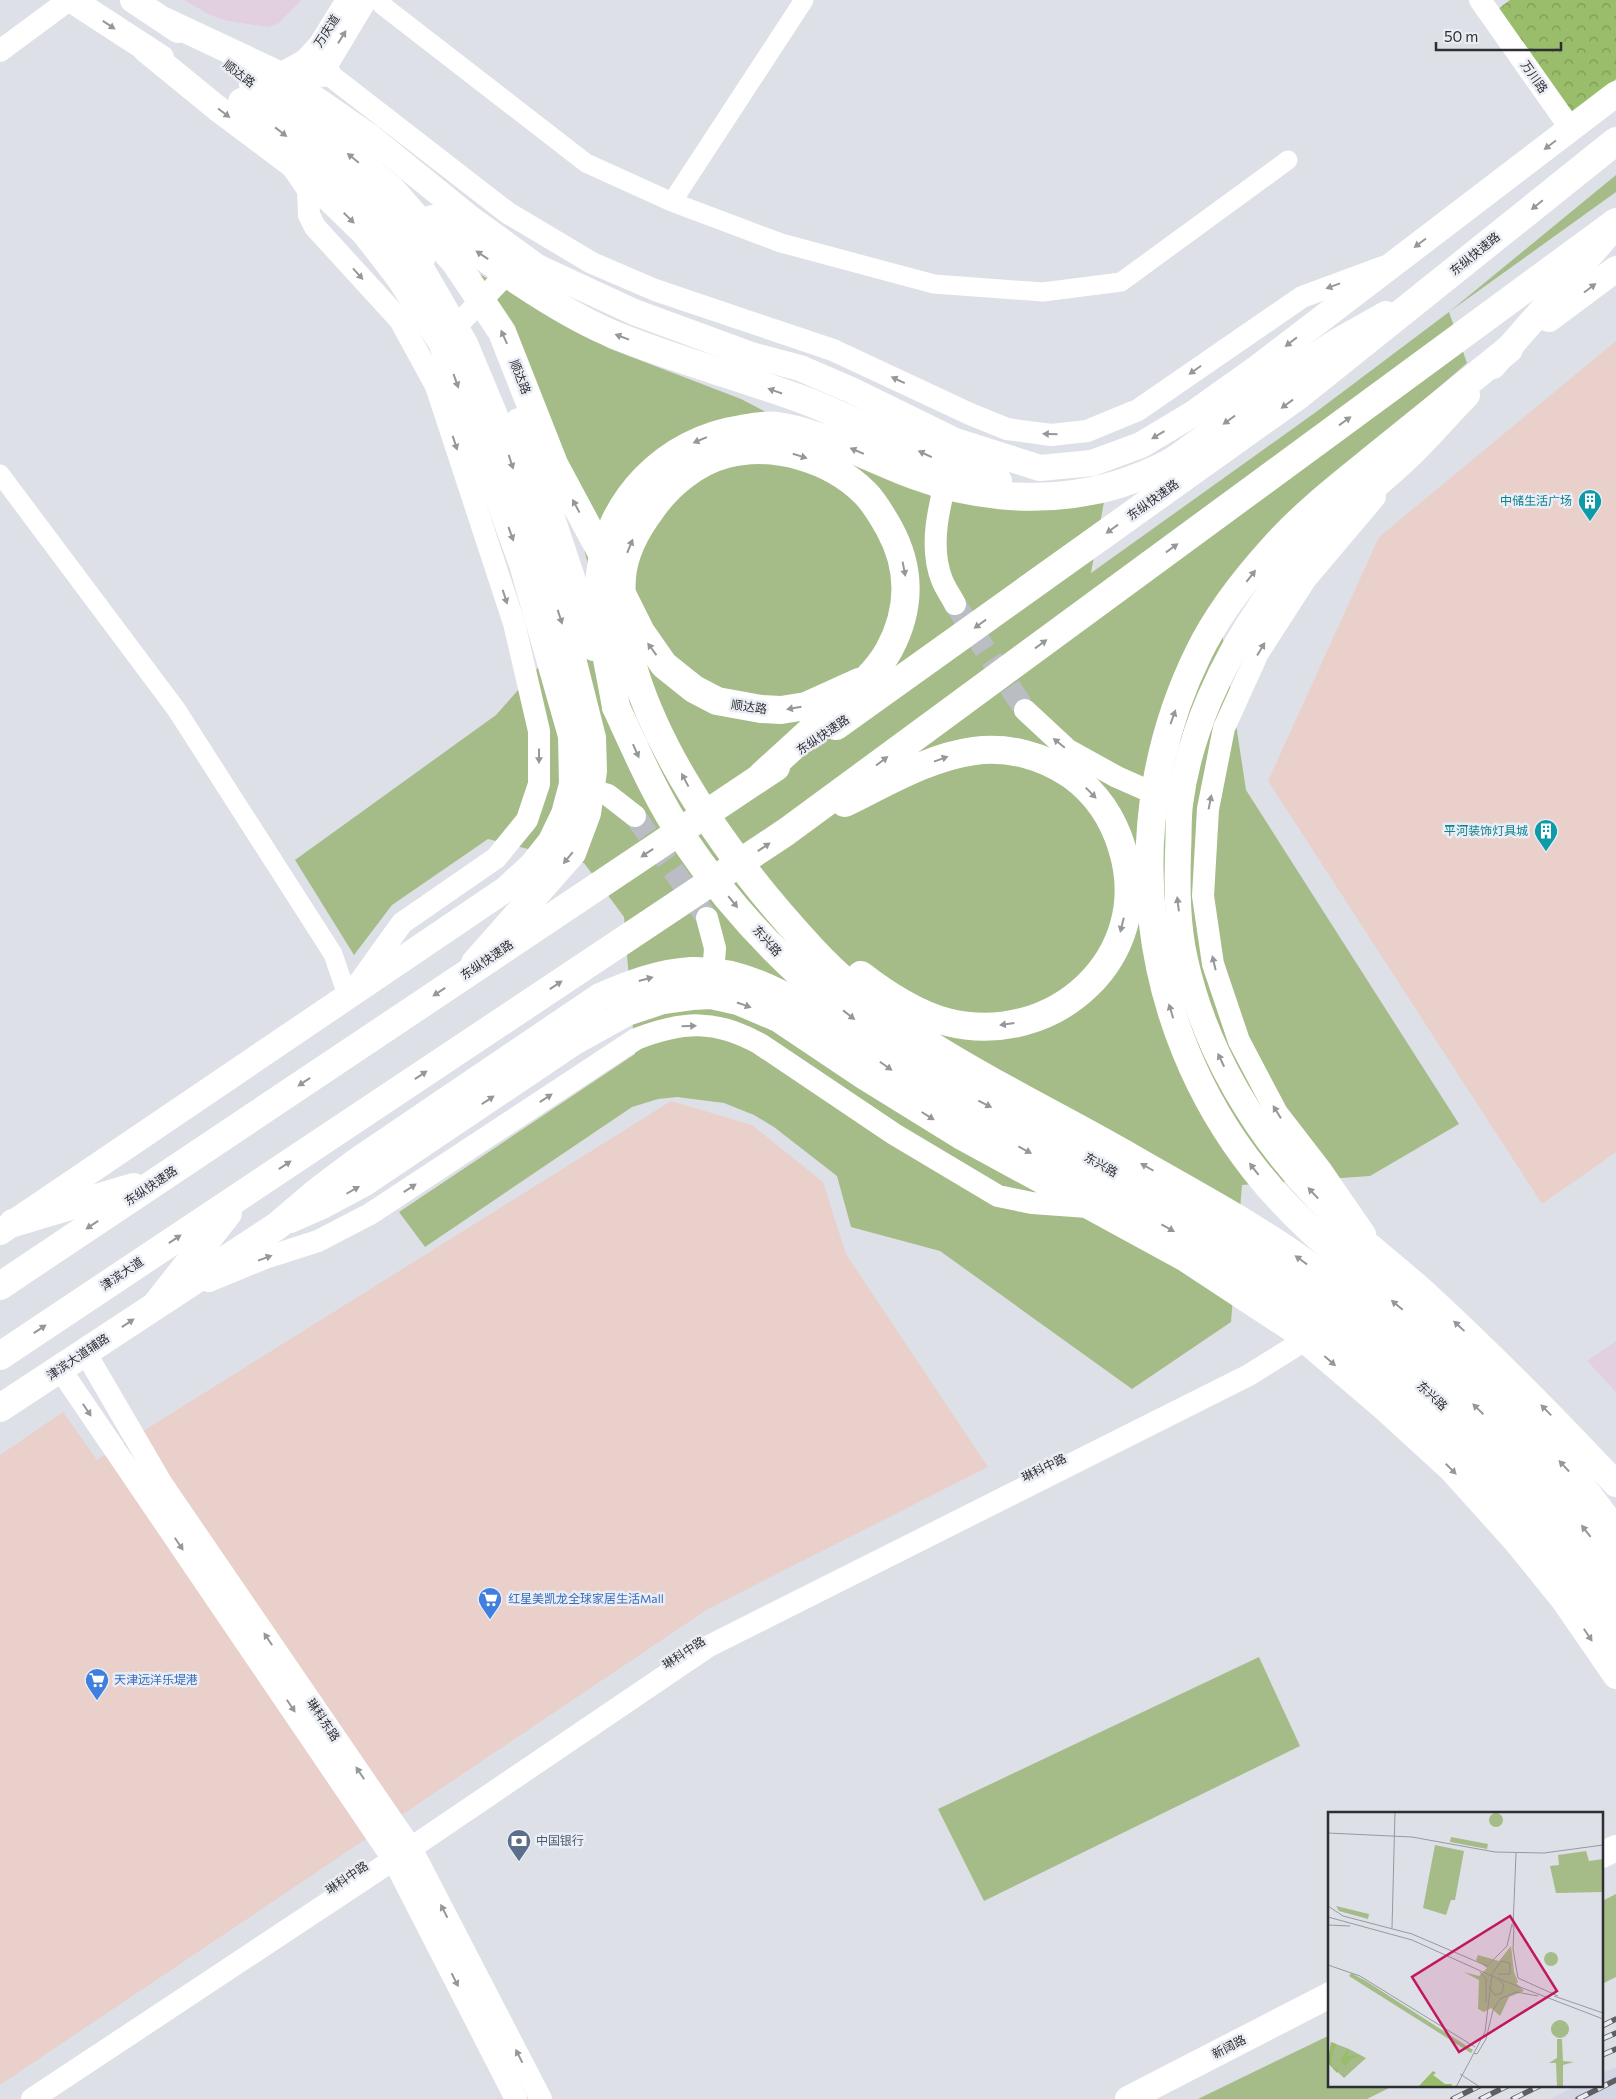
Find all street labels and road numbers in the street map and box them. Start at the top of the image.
street label: 万庆道 [310,12,342,49]
street label: 顺达路 [221,57,258,90]
street label: 万川路 [1519,58,1551,95]
street label: 东纵快速路 [1447,229,1502,278]
street label: 顺达路 [508,357,534,396]
street label: 东纵快速路 [1124,476,1181,522]
street label: 顺达路 [730,697,768,715]
street label: 东纵快速路 [794,712,851,757]
street label: 东兴路 [750,922,785,958]
street label: 东纵快速路 [458,937,515,982]
street label: 东兴路 [1082,1149,1121,1179]
street label: 东纵快速路 [122,1163,179,1208]
street label: 津滨大道 [98,1254,145,1292]
street label: 津滨大道辅路 [44,1330,111,1382]
street label: 东兴路 [1415,1378,1451,1413]
street label: 琳科中路 [1019,1450,1068,1484]
street label: 琳科中路 [660,1633,707,1671]
street label: 琳科东路 [305,1696,343,1743]
street label: 琳科中路 [323,1858,370,1896]
street label: 新阔路 [1209,2032,1248,2061]

